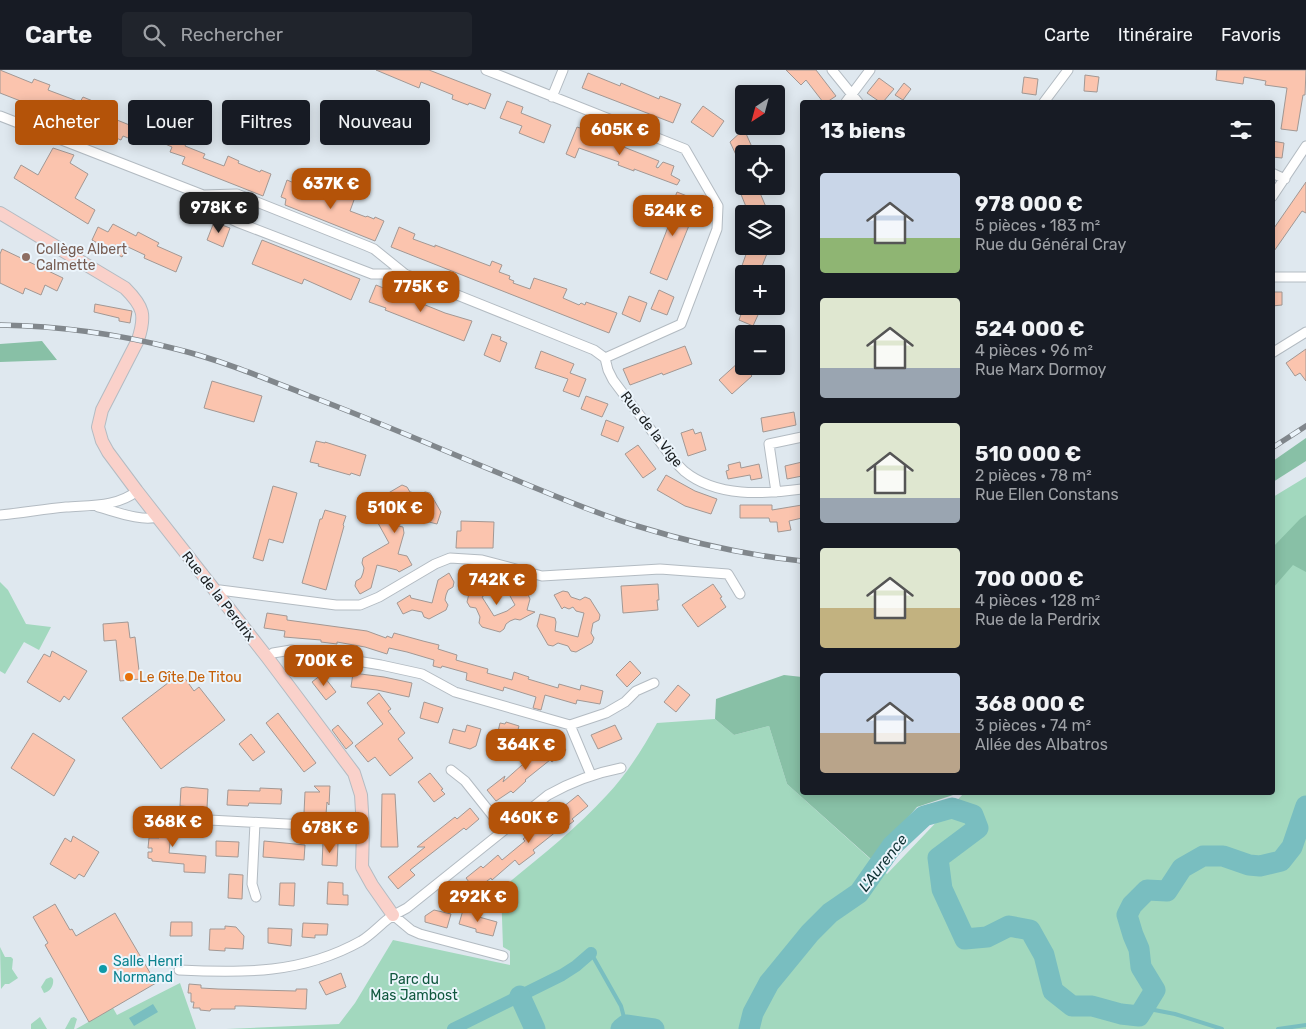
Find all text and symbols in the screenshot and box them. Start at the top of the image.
search box [122,12,472,57]
text: Carte [25,21,92,49]
icon: search [140,21,168,49]
text: Rechercher [180,23,283,46]
text: Carte [1044,24,1090,46]
text: Itinéraire [1118,24,1193,46]
text: Favoris [1221,24,1281,46]
north arrow [735,85,785,135]
map controls [735,85,785,375]
chip: Acheter [15,100,118,145]
chip: Louer [128,100,212,145]
chip: Filtres [222,100,310,145]
chip: Nouveau [320,100,430,145]
pin: 605K € [579,114,661,156]
icon: filters [1227,116,1255,144]
text: 13 biens [820,118,906,143]
text: 605K € [591,120,649,139]
button: locate [735,145,785,195]
pin: 637K € [290,168,372,210]
text: 637K € [303,174,359,193]
pin: 978K € [178,191,260,234]
text: 978 000 € [975,191,1083,216]
icon: home [860,193,920,253]
pin: 524K € [632,194,714,237]
text: 978K € [191,198,247,217]
text: 524K € [644,201,702,220]
button: layers [735,205,785,255]
text: 5 pièces · 183 m² [975,216,1100,235]
text: Rue du Général Cray [975,235,1126,254]
place label: Collège Albert Calmette [36,241,128,274]
marker: Collège Albert Calmette [20,251,32,263]
button: + [735,265,785,315]
pin: 775K € [380,270,462,313]
text: 775K € [393,277,449,296]
text: 524 000 € [975,316,1085,341]
icon: home [860,318,920,378]
button: − [735,325,785,375]
text: 4 pièces · 96 m² [975,341,1093,360]
text: Rue Marx Dormoy [975,360,1106,379]
street label: Rue de la Vige [617,388,687,471]
text: 510 000 € [975,441,1081,466]
icon: home [860,443,920,503]
text: 2 pièces · 78 m² [975,466,1092,485]
text: Rue Ellen Constans [975,485,1119,504]
pin: 510K € [354,492,436,534]
text: 510K € [367,498,423,517]
street label: Rue de la Perdrix [178,548,259,645]
pin: 742K € [456,564,538,606]
text: 700 000 € [975,566,1084,591]
icon: home [860,568,920,628]
text: 742K € [469,570,525,589]
text: 4 pièces · 128 m² [975,591,1100,610]
text: Rue de la Perdrix [975,610,1100,629]
pin: 700K € [283,644,365,687]
text: 700K € [295,651,353,670]
place label: Le Gîte De Titou [139,669,242,686]
marker: Le Gîte De Titou [123,671,135,683]
text: 368 000 € [975,691,1085,716]
icon: home [860,693,920,753]
text: 3 pièces · 74 m² [975,716,1091,735]
pin: 364K € [485,728,567,771]
text: 364K € [497,735,555,754]
text: Allée des Albatros [975,735,1108,754]
pin: 460K € [488,802,570,844]
pin: 368K € [132,806,214,848]
text: 460K € [500,808,558,827]
text: 368K € [144,812,202,831]
pin: 678K € [289,812,371,854]
text: 678K € [302,818,358,837]
water label: L'Aurence [855,830,911,895]
pin: 292K € [437,880,519,923]
text: 292K € [449,887,507,906]
place label: Salle Henri Normand [113,953,183,986]
marker: Salle Henri Normand [97,963,109,975]
park label: Parc du Mas Jambost [370,971,458,1004]

